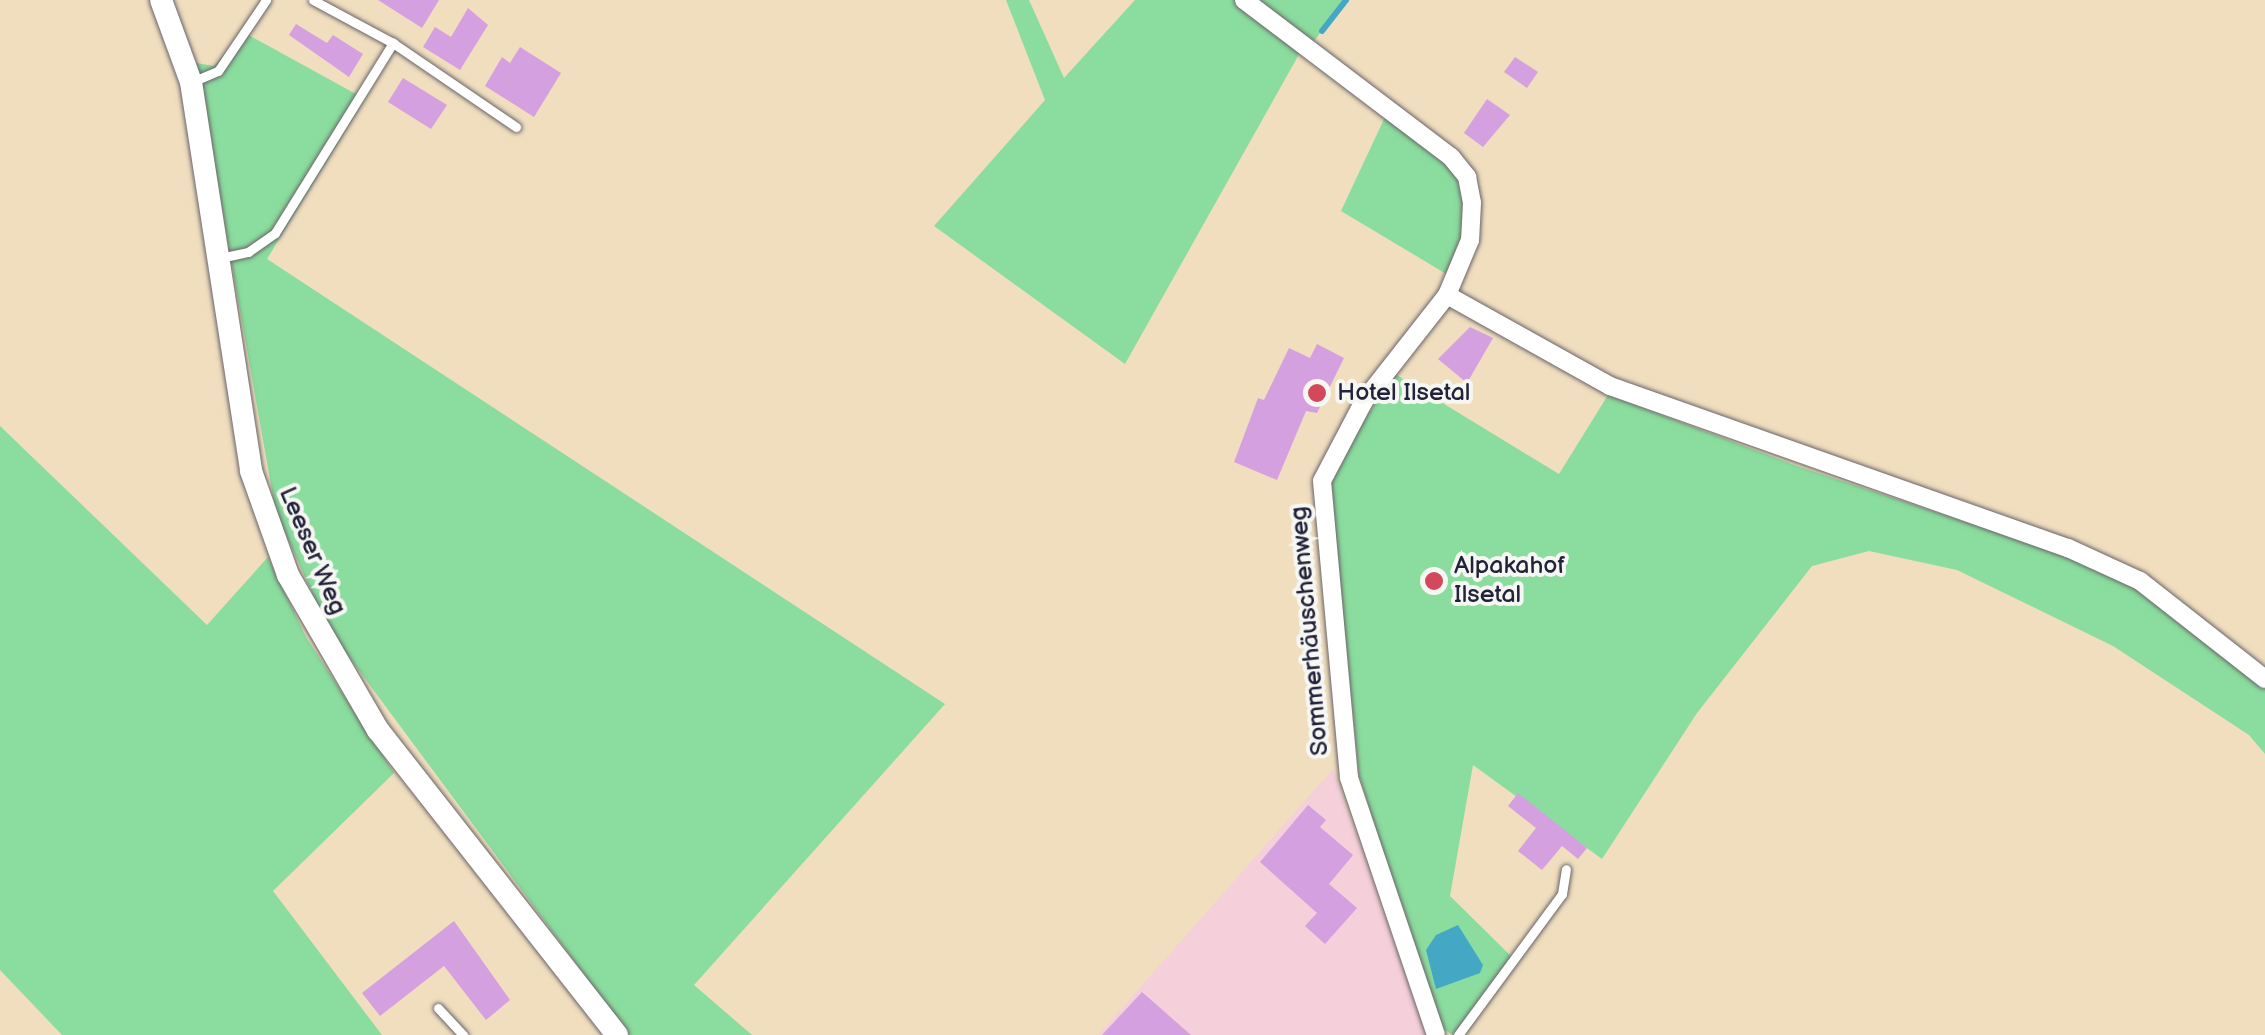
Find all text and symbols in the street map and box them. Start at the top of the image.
place label: Hotel Ilsetal [1337,378,1470,408]
marker: Hotel Ilsetal [1306,382,1328,404]
street label: Leeser Weg [271,482,353,620]
street label: Sommerhäuschenweg [1284,505,1336,757]
place label: Alpakahof Ilsetal [1454,552,1565,611]
marker: Alpakahof Ilsetal [1423,570,1445,592]

